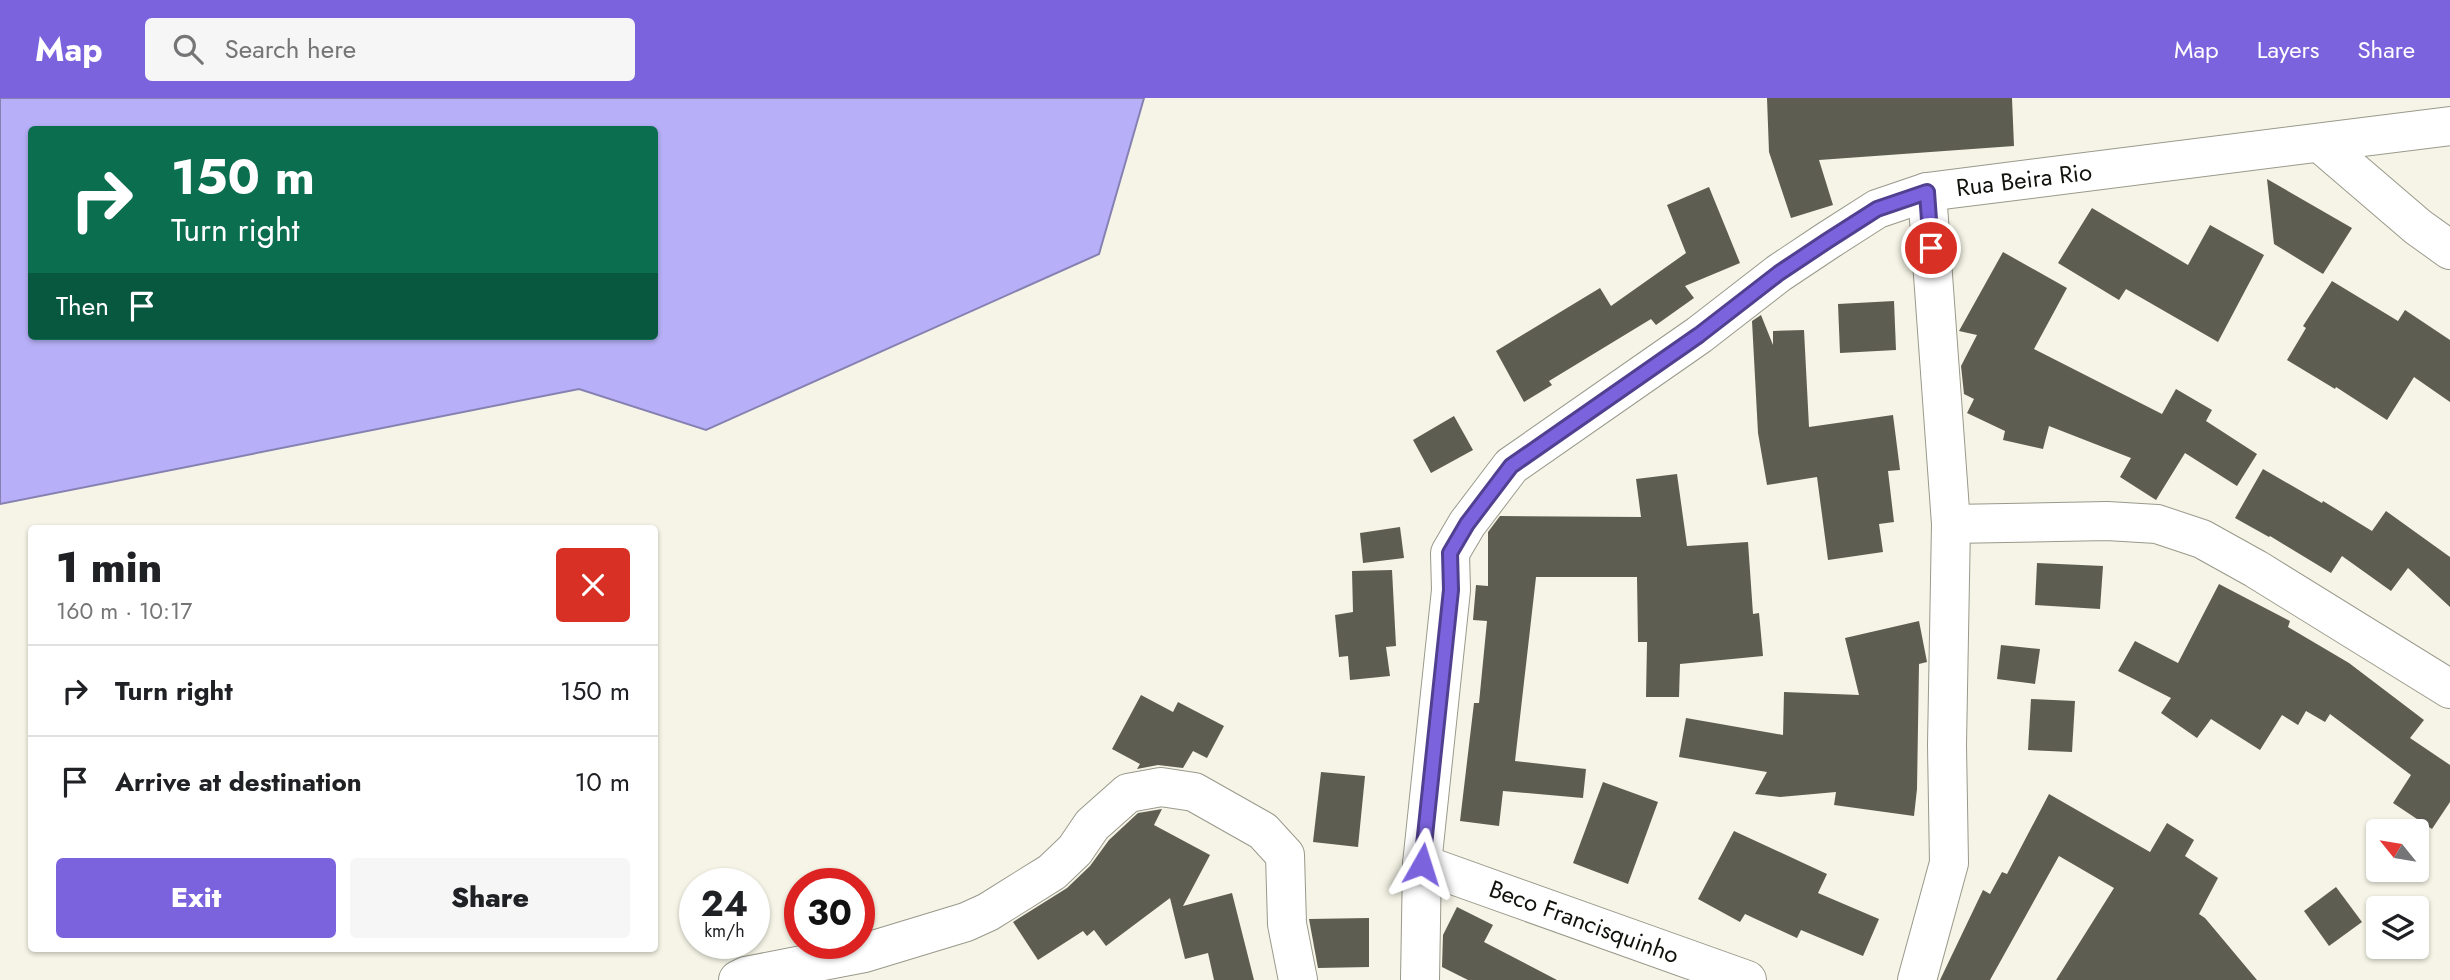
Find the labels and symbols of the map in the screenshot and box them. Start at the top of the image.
street label: Rua Beira Rio [1954,154,2094,205]
pin [1901,218,1961,278]
north arrow [2366,819,2429,882]
position arrow [1385,827,1459,901]
speed limit sign: 30 [784,868,875,959]
street label: Beco Francisquinho [1484,871,1684,972]

